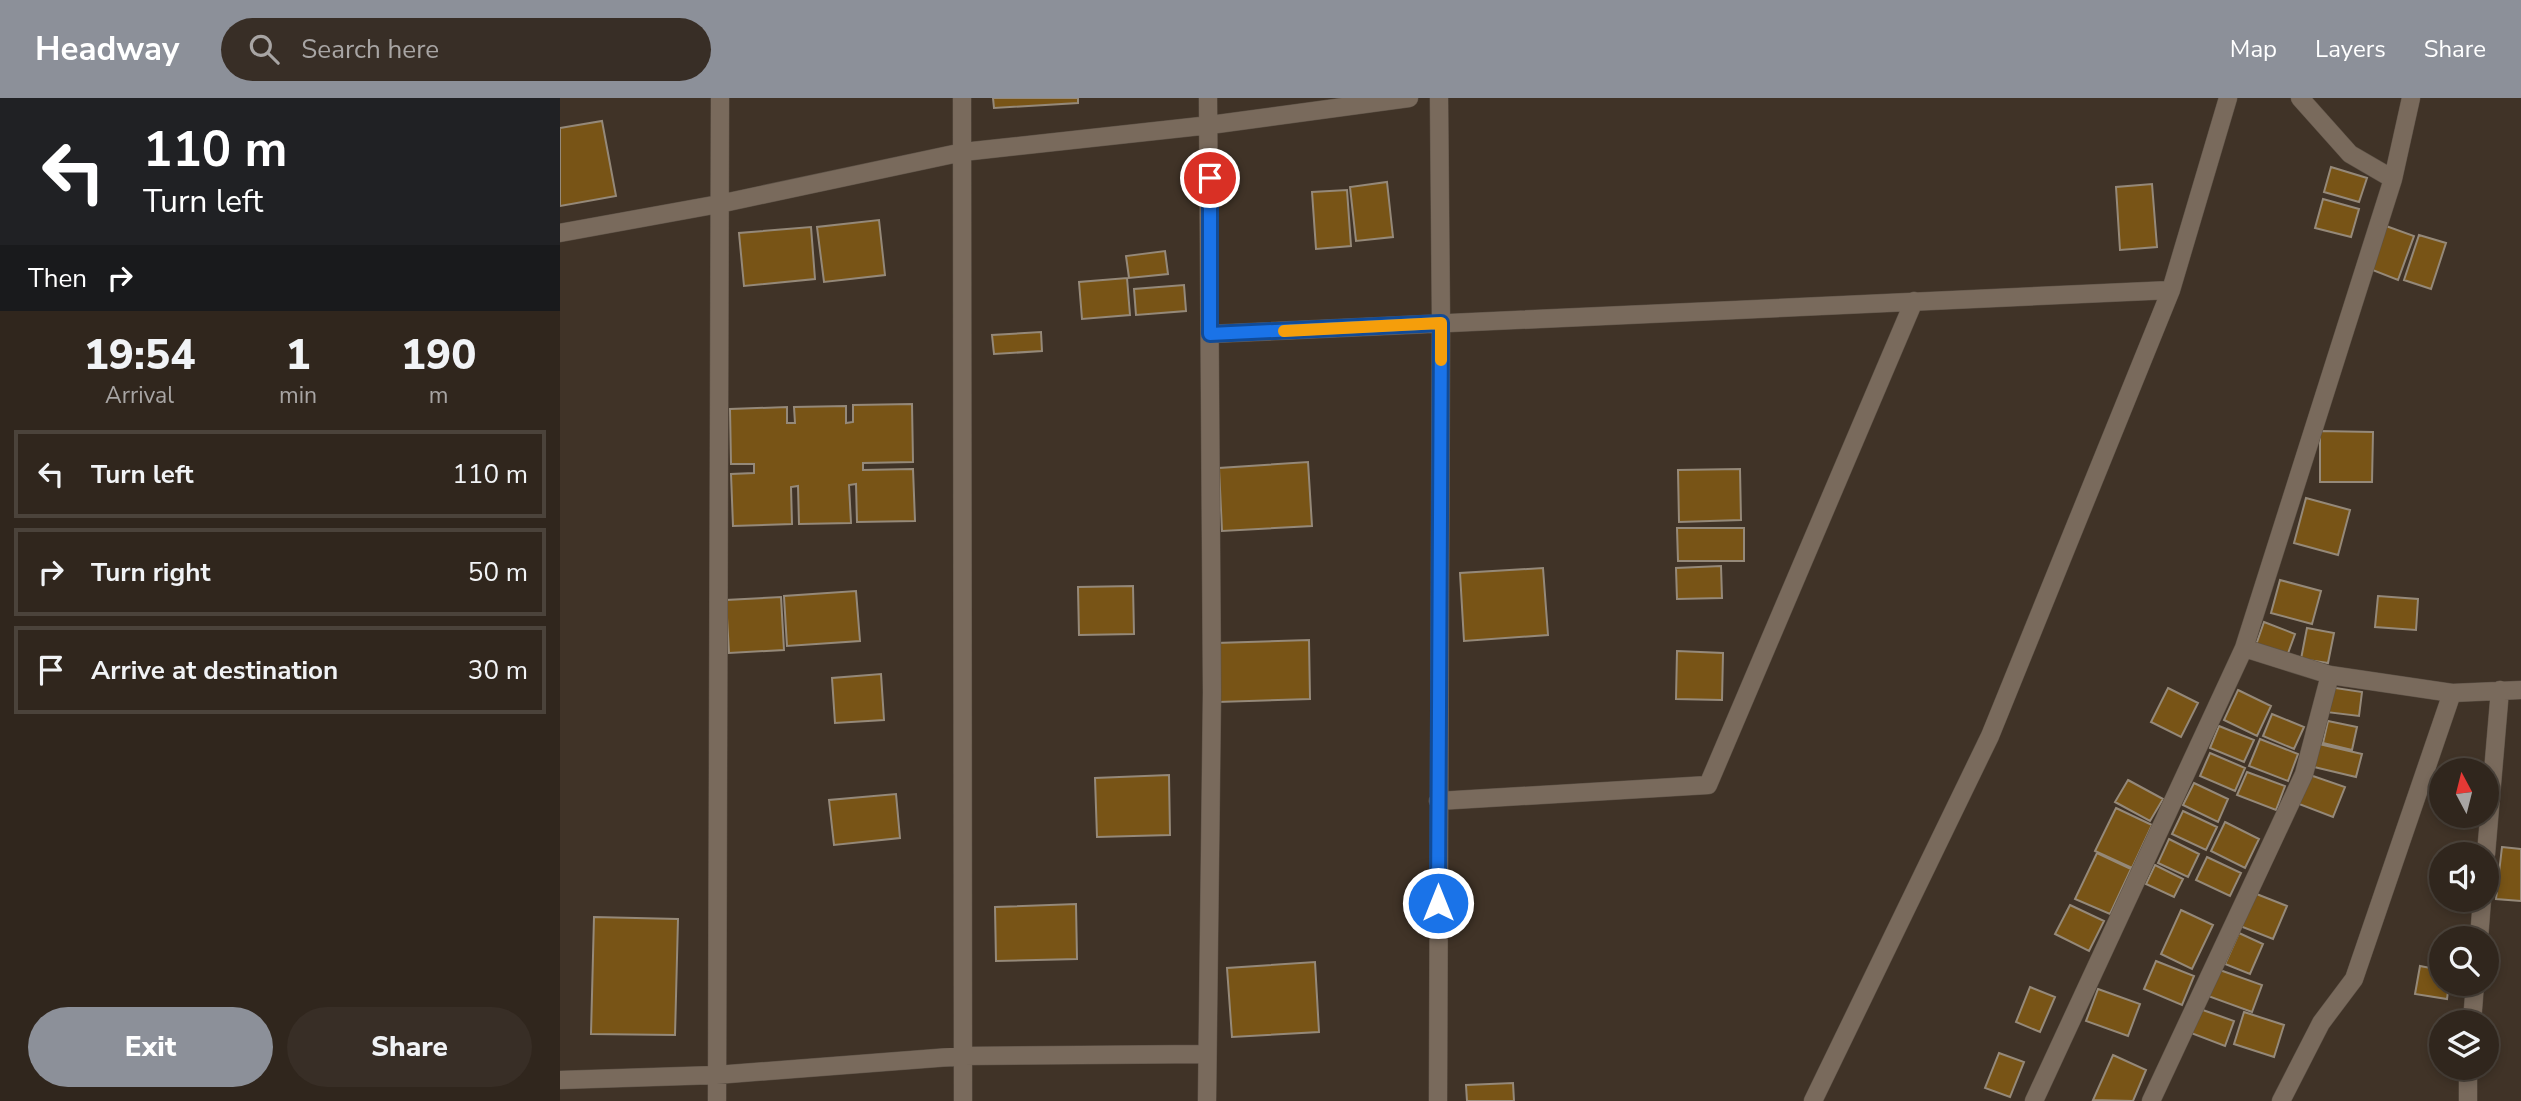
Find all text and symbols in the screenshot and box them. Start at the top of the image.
search box [221,18,711,81]
text: Headway [35,27,179,72]
icon: search [245,30,283,68]
text: Search here [301,32,439,67]
text: Map [2230,33,2277,65]
text: Layers [2315,33,2386,65]
text: Share [2424,33,2486,65]
text: 110 m [143,116,287,183]
icon: left [28,126,119,217]
pin [1180,148,1240,208]
icon: arrive [1191,159,1229,197]
text: Turn left [143,180,263,223]
icon: right [101,259,139,297]
text: Then [28,261,87,296]
text: 19:54 [84,327,195,384]
text: 1 [285,327,311,384]
text: 190 [401,327,476,384]
text: Arrival [105,380,174,411]
text: min [279,380,317,411]
text: m [429,380,448,411]
icon: left [32,455,70,493]
text: Turn left [91,457,194,492]
text: 110 m [452,457,528,492]
icon: right [32,553,70,591]
text: Turn right [91,555,210,590]
text: 50 m [468,555,528,590]
icon: arrive [32,651,70,689]
text: Arrive at destination [91,653,338,688]
text: 30 m [468,653,528,688]
north arrow [2429,758,2499,828]
map controls [2429,758,2499,1080]
button: sound [2429,842,2499,912]
position arrow [1401,866,1475,940]
button: search [2429,926,2499,996]
button: Exit [28,1007,273,1087]
button: Share [287,1007,532,1087]
button: layers [2429,1010,2499,1080]

